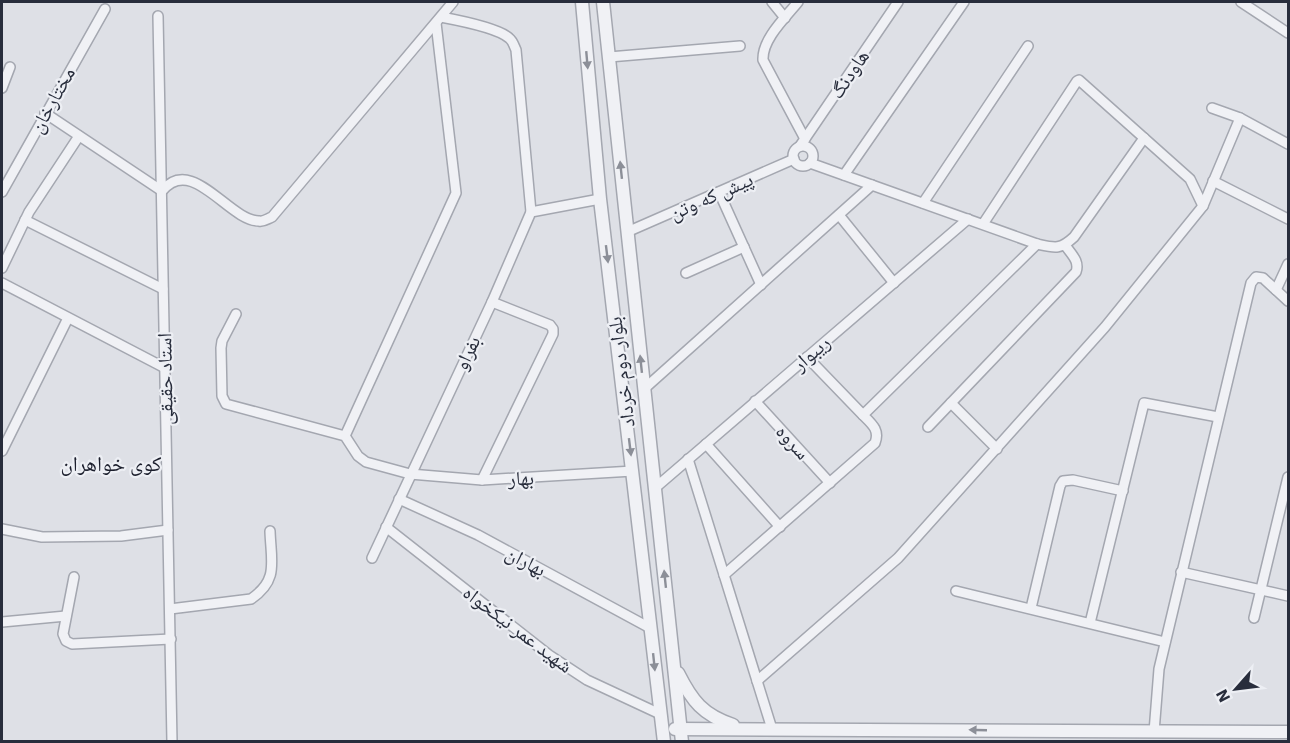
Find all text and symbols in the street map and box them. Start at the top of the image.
street label: هاودنگ [822,44,875,104]
one-way arrow [582,50,592,69]
street label: مختارخان [22,62,81,138]
one-way arrow [616,161,626,180]
street label: پیش که وتن [665,165,757,226]
one-way arrow [602,244,612,263]
street label: بلوار دوم خرداد [600,315,642,429]
street label: ریبوار [785,329,835,377]
street label: بفراو [447,331,486,375]
street label: استاد حقیقی [150,333,179,425]
one-way arrow [637,355,646,374]
street label: سروه [770,418,816,465]
one-way arrow [625,438,635,457]
district label: کوی خواهران [60,449,162,477]
street label: بهار [507,464,534,491]
street label: بهاران [501,539,551,582]
one-way arrow [660,569,669,588]
street label: شهید عمر نیکخواه [458,578,579,679]
one-way arrow [649,653,659,672]
north arrow [1206,659,1266,719]
text: N [1211,686,1234,706]
one-way arrow [969,726,988,735]

